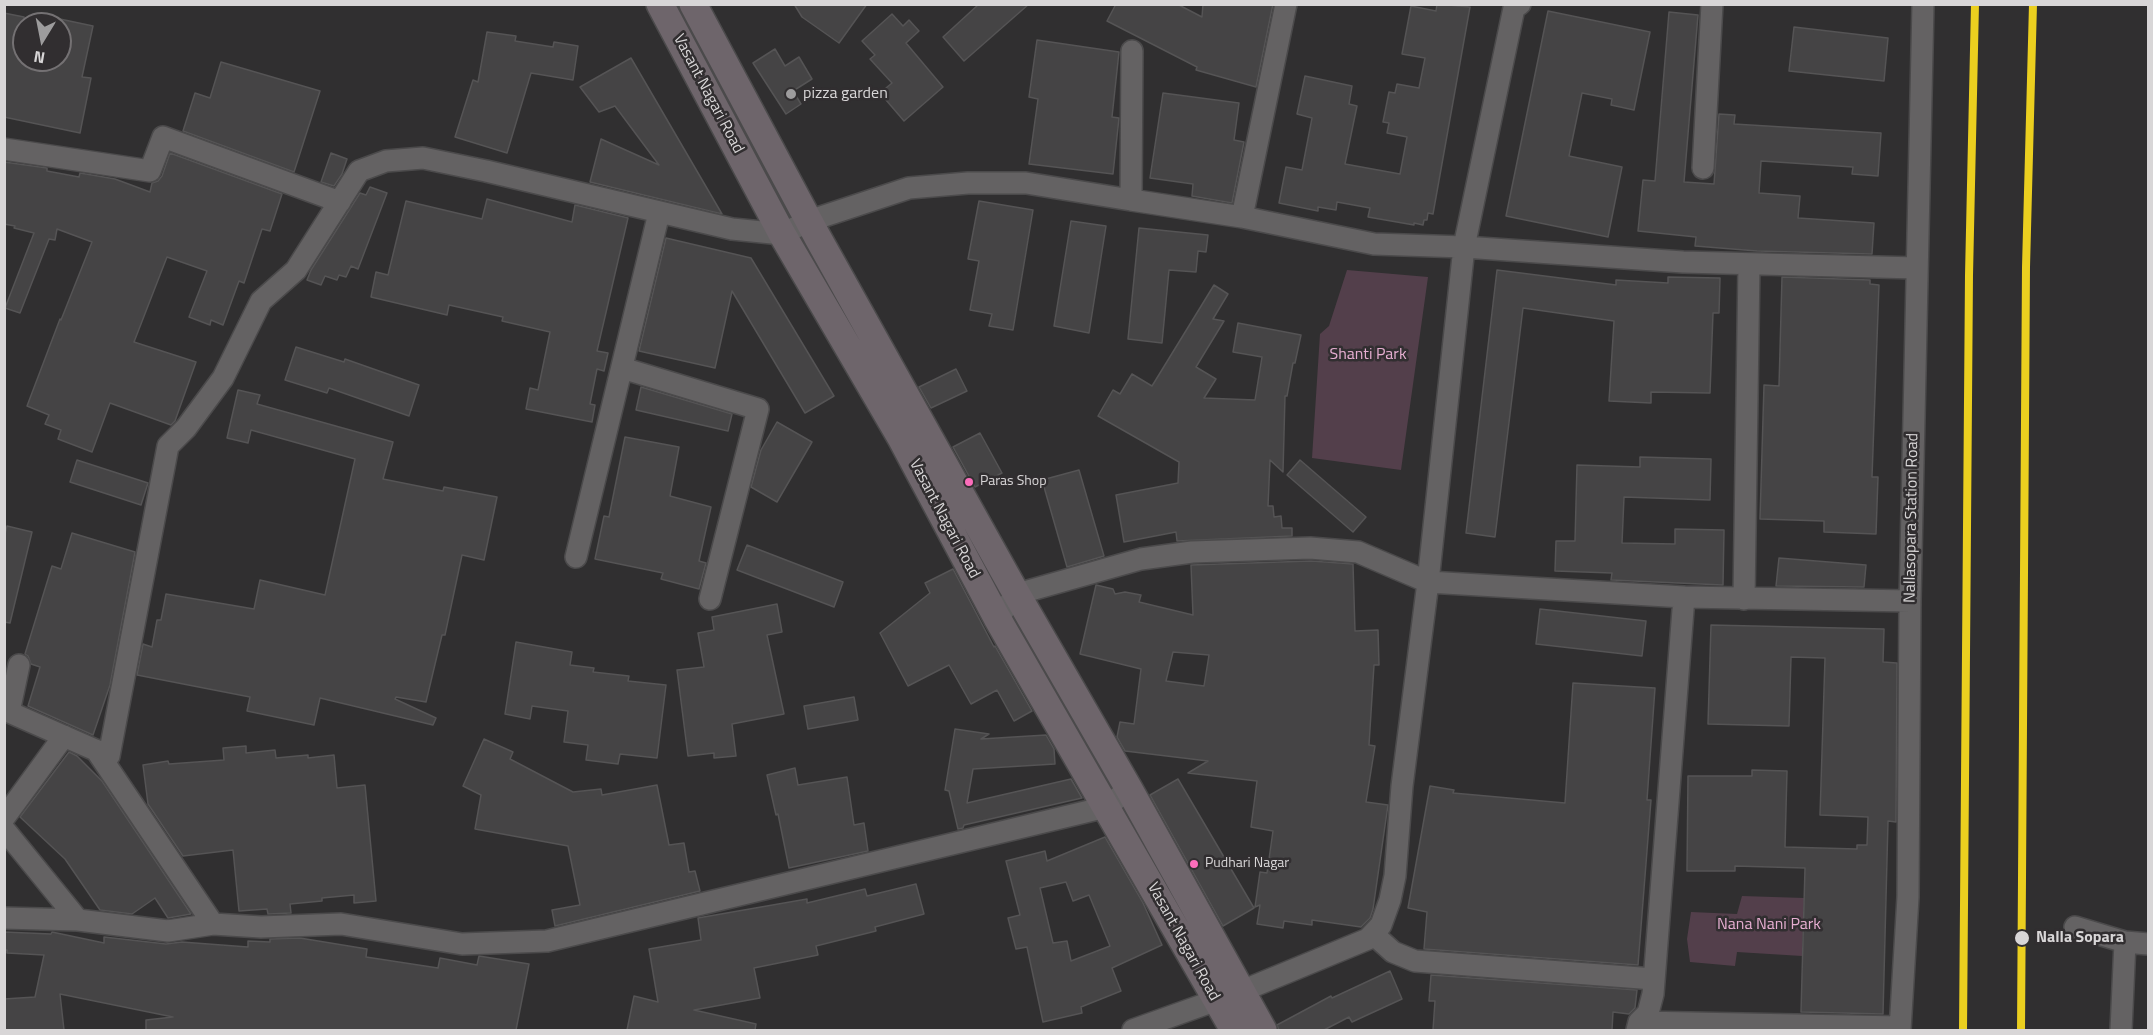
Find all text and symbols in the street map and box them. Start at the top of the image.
north arrow [12,12,72,72]
street label: Vasant Nagari Road [668,31,748,157]
text: N [32,45,47,71]
place label: pizza garden [803,84,888,104]
marker: pizza garden [784,87,798,101]
park label: Shanti Park [1329,345,1407,365]
street label: Nallasopara Station Road [1901,433,1923,603]
street label: Vasant Nagari Road [904,456,984,582]
place label: Paras Shop [980,474,1047,490]
marker: Paras Shop [963,476,975,488]
place label: Pudhari Nagar [1205,856,1289,872]
marker: Pudhari Nagar [1188,858,1200,870]
street label: Vasant Nagari Road [1143,879,1223,1005]
park label: Nana Nani Park [1717,915,1821,935]
place label: Nalla Sopara [2036,928,2124,948]
marker: Nalla Sopara [2013,929,2031,947]

